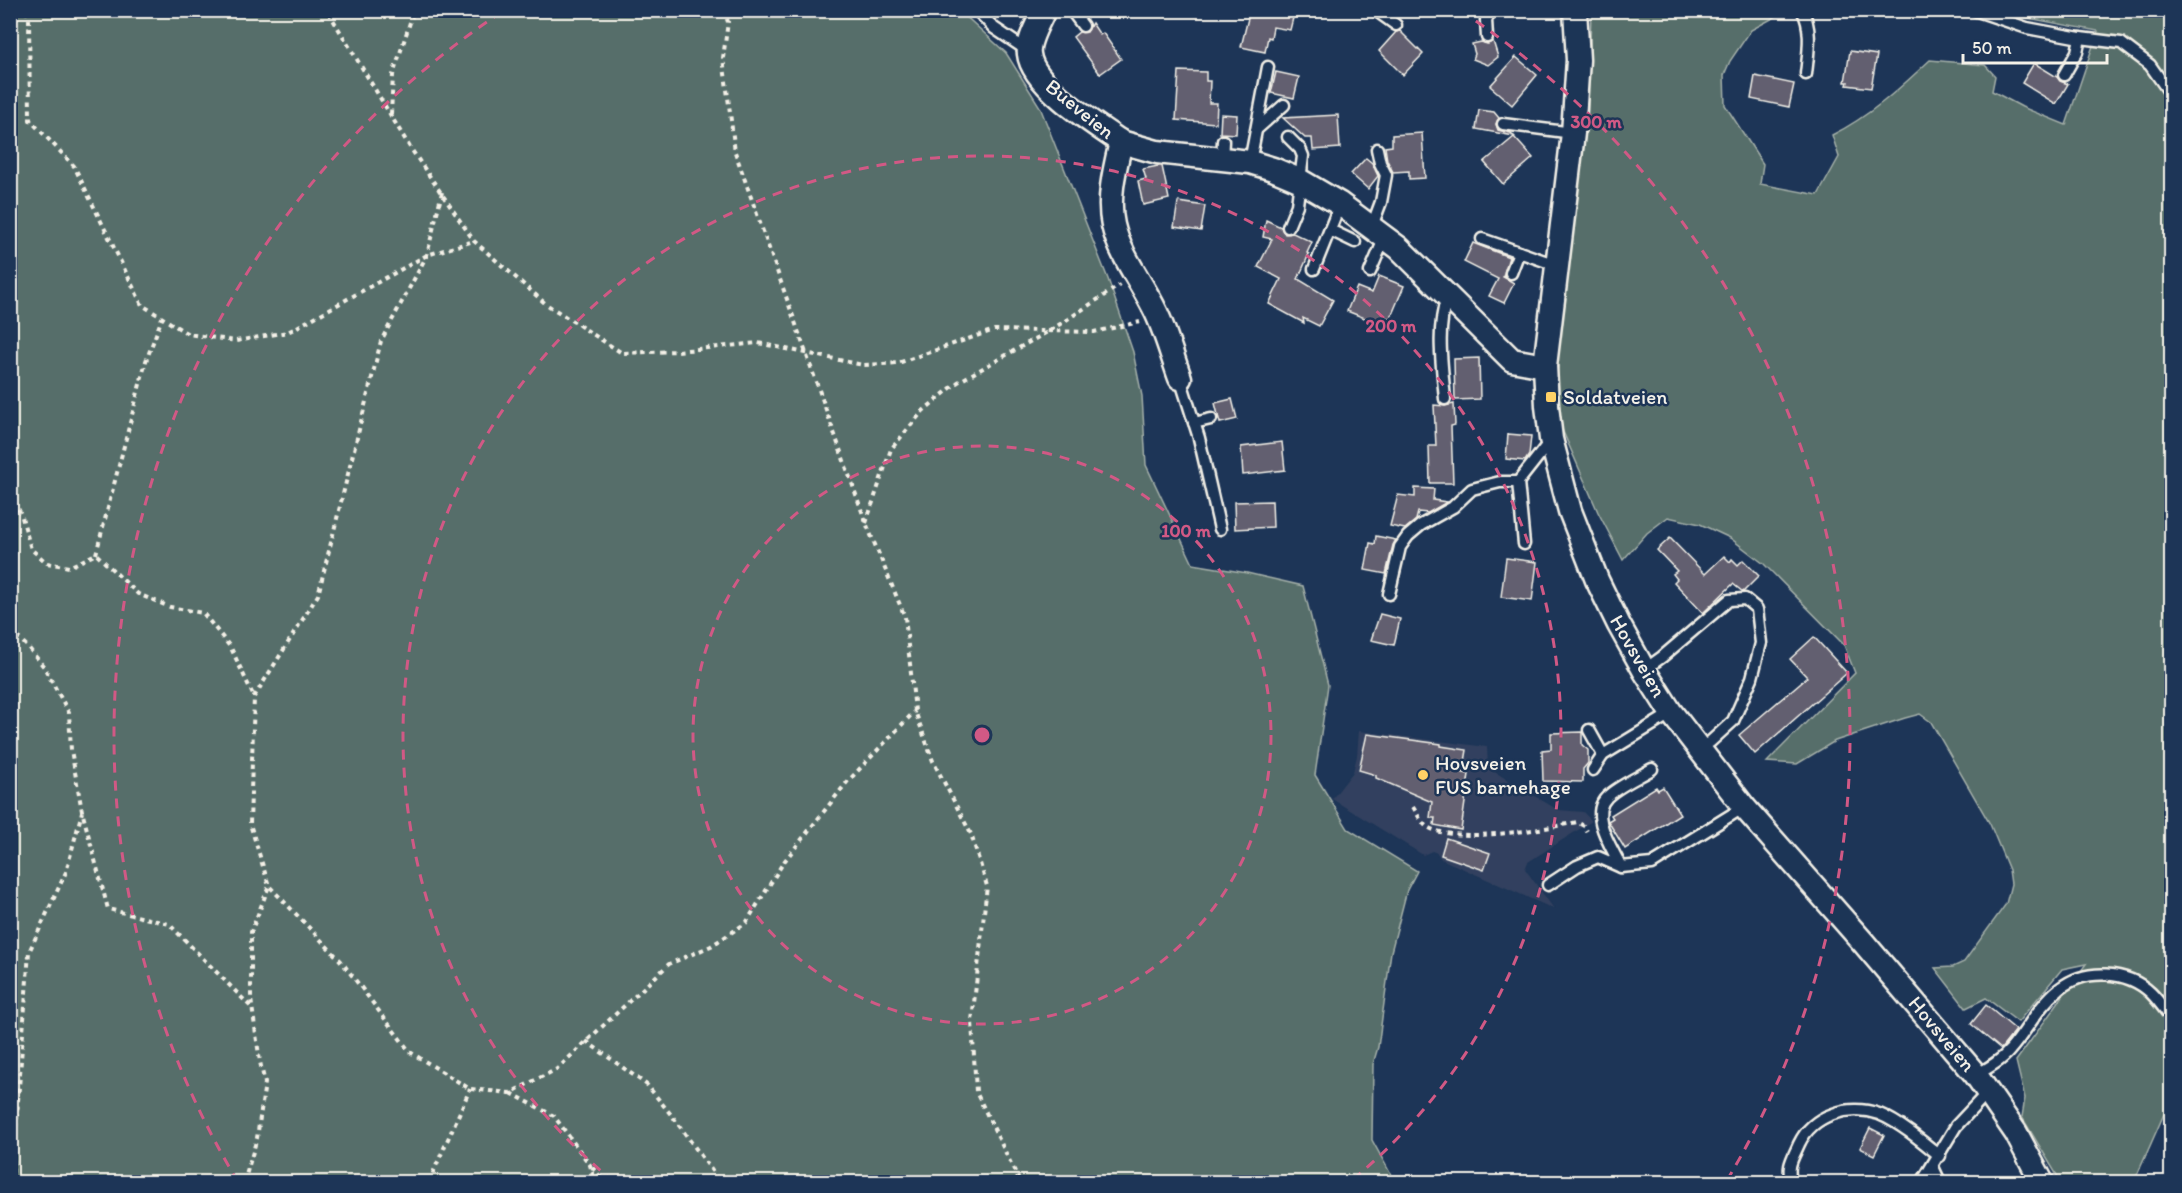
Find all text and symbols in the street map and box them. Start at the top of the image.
scale bar [1963,27,2107,65]
text: 50 m [1972,37,2012,59]
street label: Bueveien [1041,73,1120,144]
text: 300 m [1570,111,1622,133]
text: 200 m [1366,315,1417,337]
place label: Soldatveien [1563,384,1667,409]
marker: Soldatveien [1544,390,1558,404]
text: 100 m [1161,520,1212,542]
street label: Hovsveien [1605,610,1672,702]
centre of rings [972,725,992,745]
place label: Hovsveien FUS barnehage [1435,750,1571,799]
marker: Hovsveien FUS barnehage [1416,768,1430,782]
street label: Hovsveien [1903,991,1981,1077]

